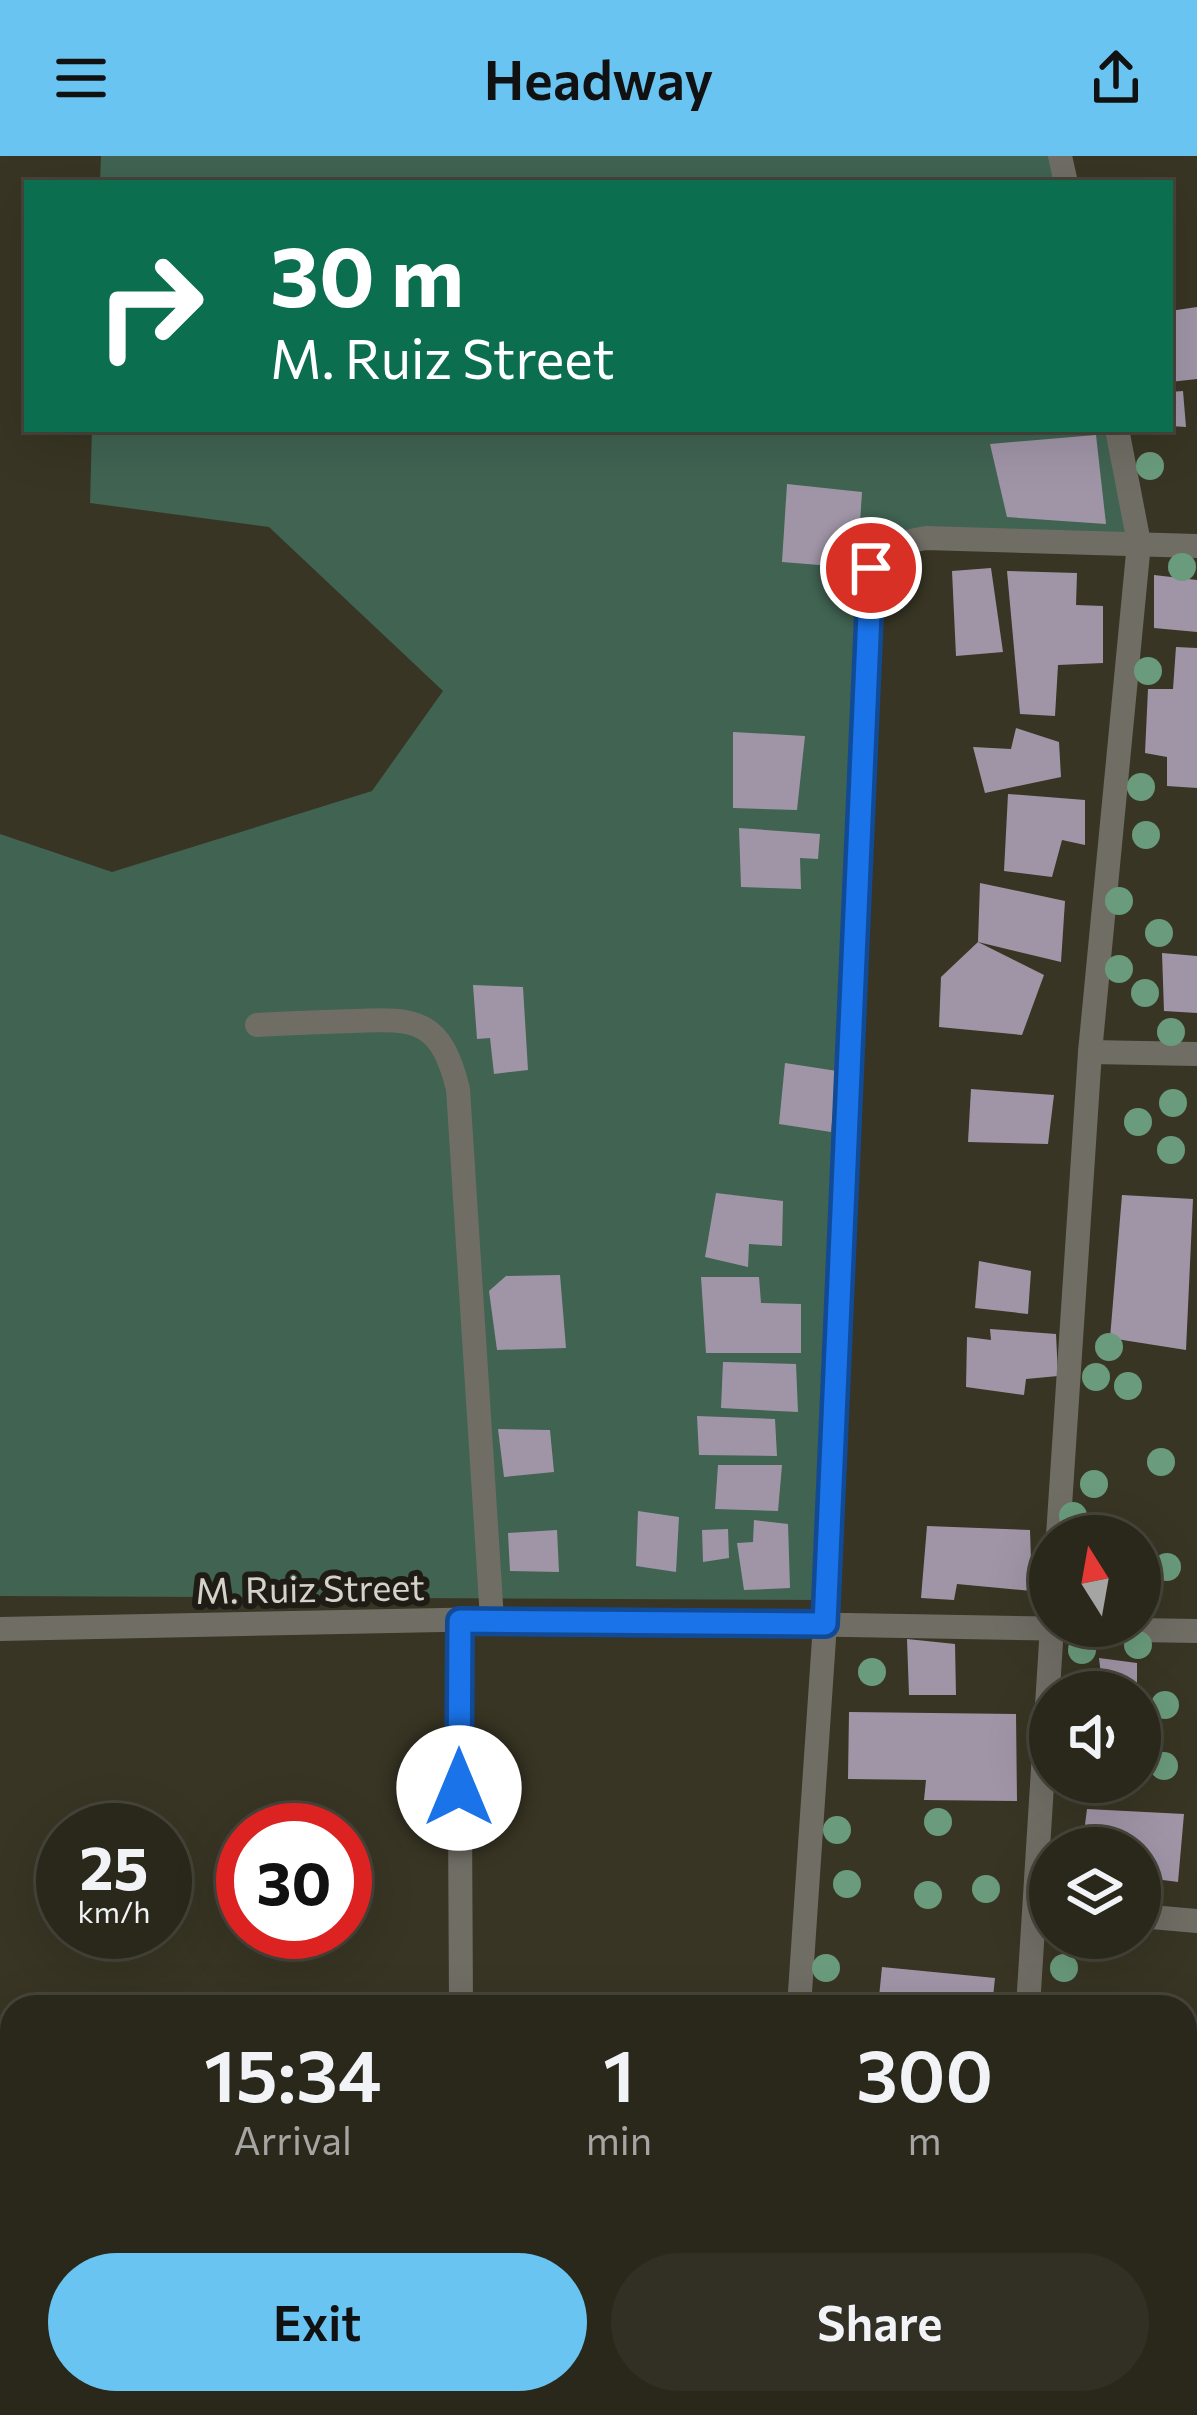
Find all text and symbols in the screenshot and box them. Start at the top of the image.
icon: menu [48,45,114,111]
text: Headway [484,45,713,111]
icon: share [1083,45,1149,111]
text: 30 m [270,222,464,324]
icon: right [72,228,228,384]
text: M. Ruiz Street [270,324,615,390]
pin [820,517,922,619]
icon: arrive [838,535,904,601]
north arrow [1029,1515,1161,1647]
map controls [1029,1515,1161,1959]
street label: M. Ruiz Street [195,1563,425,1611]
button: sound [1029,1671,1161,1803]
position arrow [396,1725,522,1851]
speed limit sign: 30 [216,1803,372,1959]
button: layers [1029,1827,1161,1959]
text: 25 [79,1829,149,1902]
text: km/h [78,1892,150,1929]
text: 15:34 [204,2029,382,2117]
text: 1 [603,2029,635,2117]
text: 300 [856,2029,993,2117]
text: Arrival [234,2115,352,2163]
text: min [586,2115,652,2163]
text: m [908,2115,942,2163]
button: Exit [48,2253,587,2391]
button: Share [611,2253,1149,2391]

